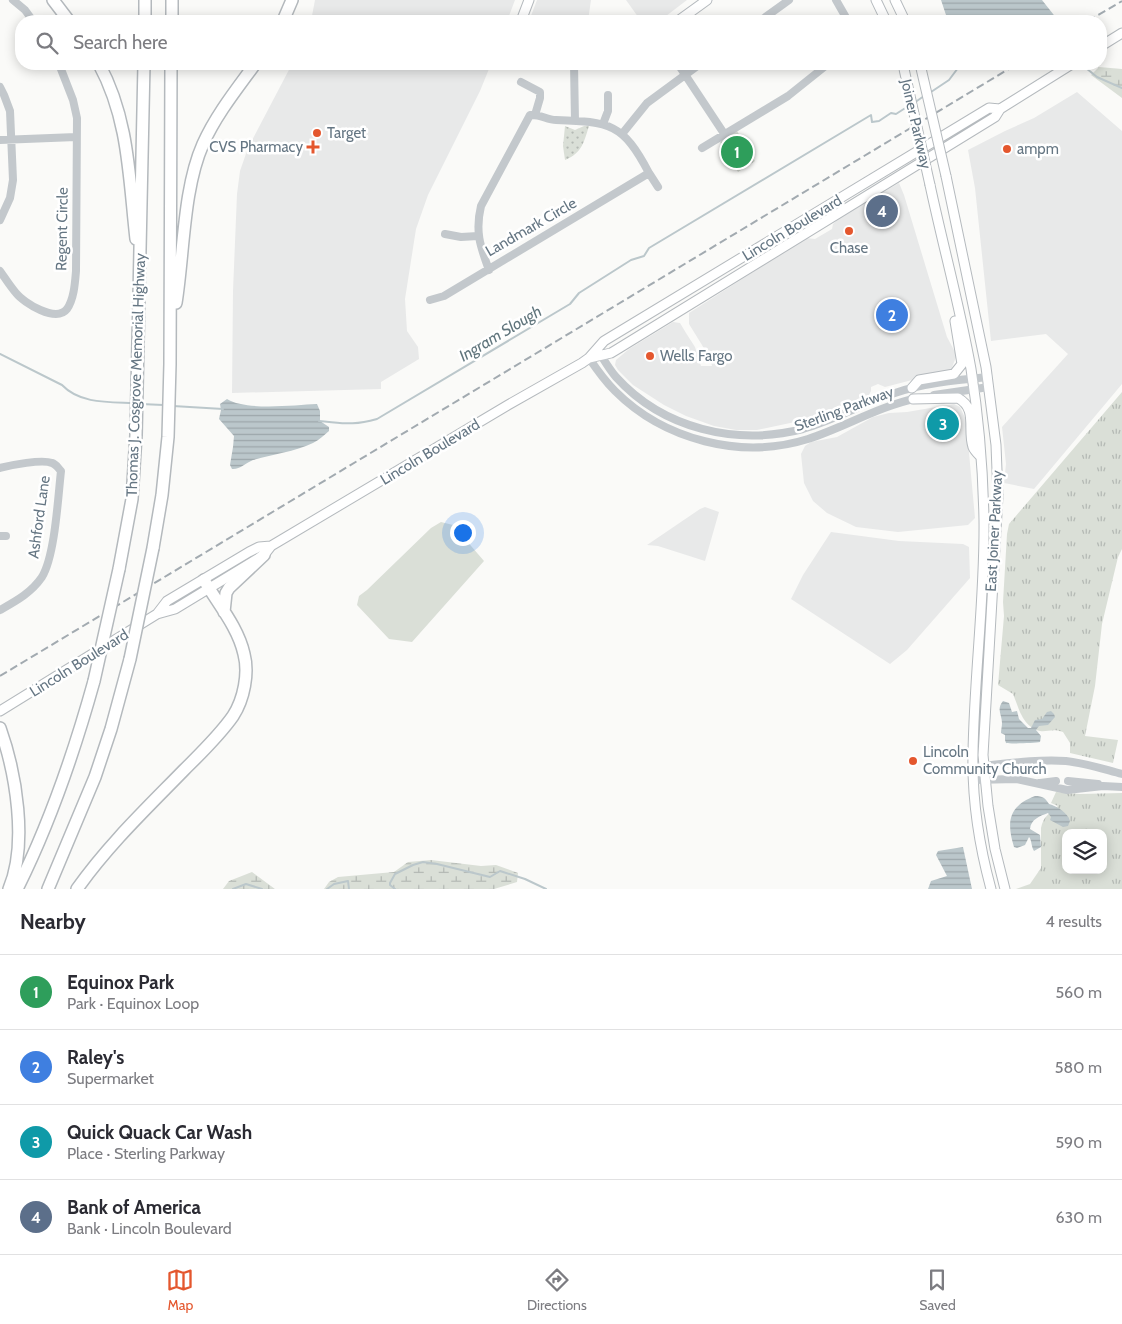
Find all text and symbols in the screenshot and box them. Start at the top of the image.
search box [15,15,1107,70]
icon: search [33,29,61,57]
text: Search here [73,31,167,54]
street label: Joiner Parkway [897,76,935,171]
place label: Target [327,124,366,142]
marker: Target [311,127,323,139]
pin: 1 [721,133,753,171]
place label: CVS Pharmacy [209,138,303,156]
place label: ampm [1017,140,1059,158]
marker: CVS Pharmacy [307,141,319,153]
marker: ampm [1001,143,1013,155]
street label: Regent Circle [52,187,72,271]
street label: Lincoln Boulevard [739,191,845,265]
pin: 4 [866,192,898,230]
street label: Landmark Circle [482,194,580,260]
marker: Chase [843,225,855,237]
place label: Chase [830,239,869,257]
street label: Thomas J. Cosgrove Memorial Highway [123,252,149,497]
pin: 2 [876,296,908,334]
water label: Ingram Slough [456,301,545,365]
place label: Wells Fargo [660,347,733,365]
marker: Wells Fargo [644,350,656,362]
street label: Sterling Parkway [792,383,896,435]
pin: 3 [927,405,959,443]
street label: Lincoln Boulevard [377,415,483,489]
street label: East Joiner Parkway [982,469,1006,592]
street label: Ashford Lane [24,474,54,560]
your location [450,520,476,546]
street label: Lincoln Boulevard [26,625,132,701]
place label: Lincoln Community Church [923,743,1047,778]
marker: Lincoln Community Church [907,755,919,767]
map controls [1062,829,1107,874]
button: layers [1062,829,1107,874]
text: Nearby [20,909,86,934]
text: 4 results [1045,912,1102,931]
text: Equinox Park [67,971,174,994]
text: 1 [33,983,39,1002]
text: 560 m [1055,983,1102,1002]
text: Park · Equinox Loop [67,994,199,1013]
text: Raley's [67,1046,124,1069]
text: 2 [32,1058,40,1077]
text: 580 m [1055,1058,1102,1077]
text: Supermarket [67,1069,154,1088]
text: Quick Quack Car Wash [67,1121,252,1144]
text: 3 [32,1133,40,1152]
text: 590 m [1055,1133,1102,1152]
text: Place · Sterling Parkway [67,1144,225,1163]
text: Bank of America [67,1196,201,1219]
text: 4 [31,1208,41,1227]
text: 630 m [1055,1208,1102,1227]
text: Bank · Lincoln Boulevard [67,1219,232,1238]
tab: Map [166,1266,194,1314]
tab: Directions [527,1266,587,1314]
tab: Saved [919,1266,956,1314]

